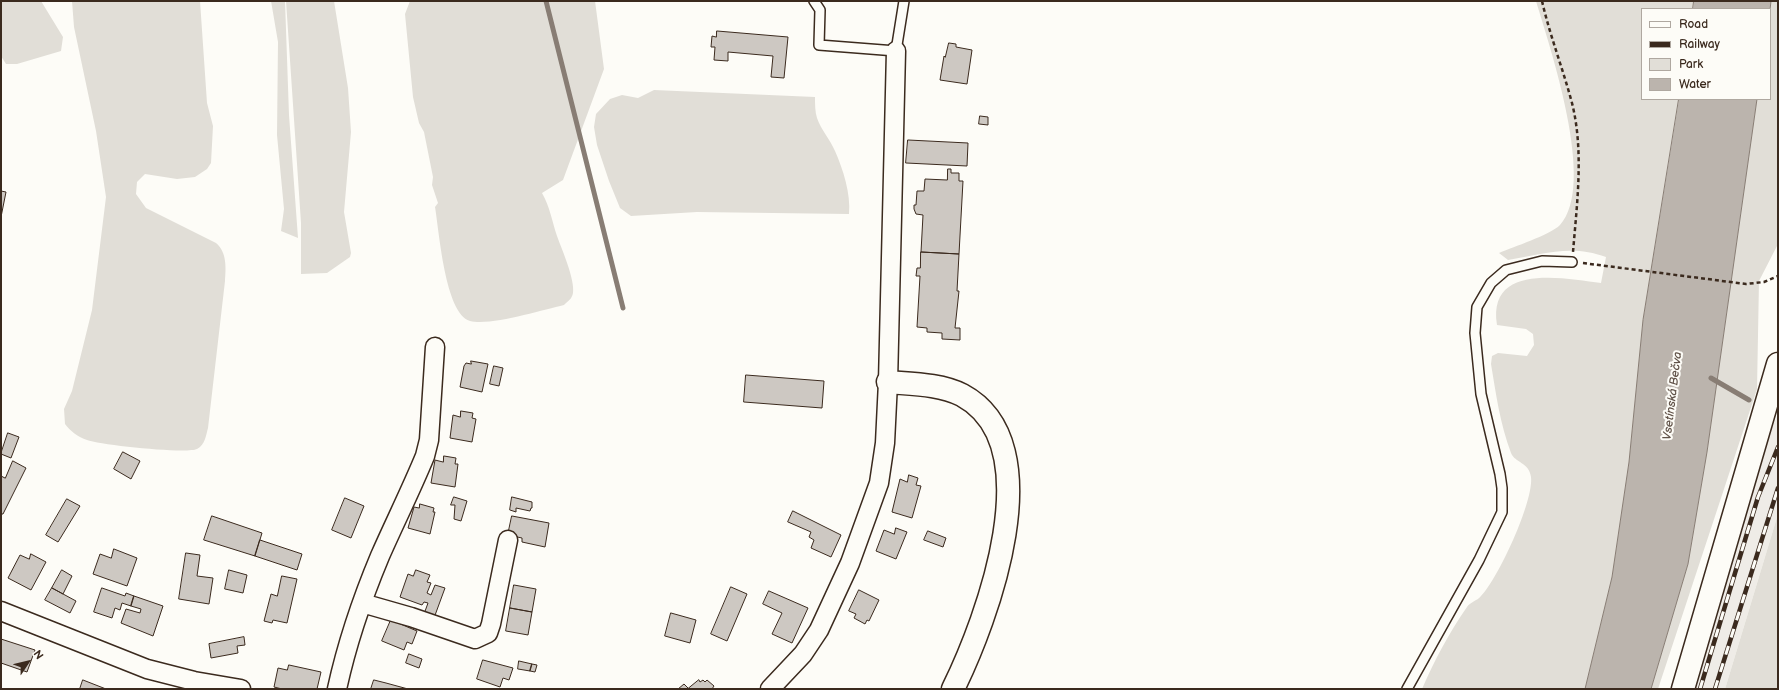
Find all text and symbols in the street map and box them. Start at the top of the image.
legend [1641,8,1771,100]
text: Road [1679,17,1708,32]
text: Railway [1679,37,1720,52]
text: Park [1679,57,1703,72]
text: Water [1679,77,1711,92]
water label: Vsetínská Bečva [1660,351,1686,441]
north arrow [8,642,48,682]
text: N [31,648,46,662]

